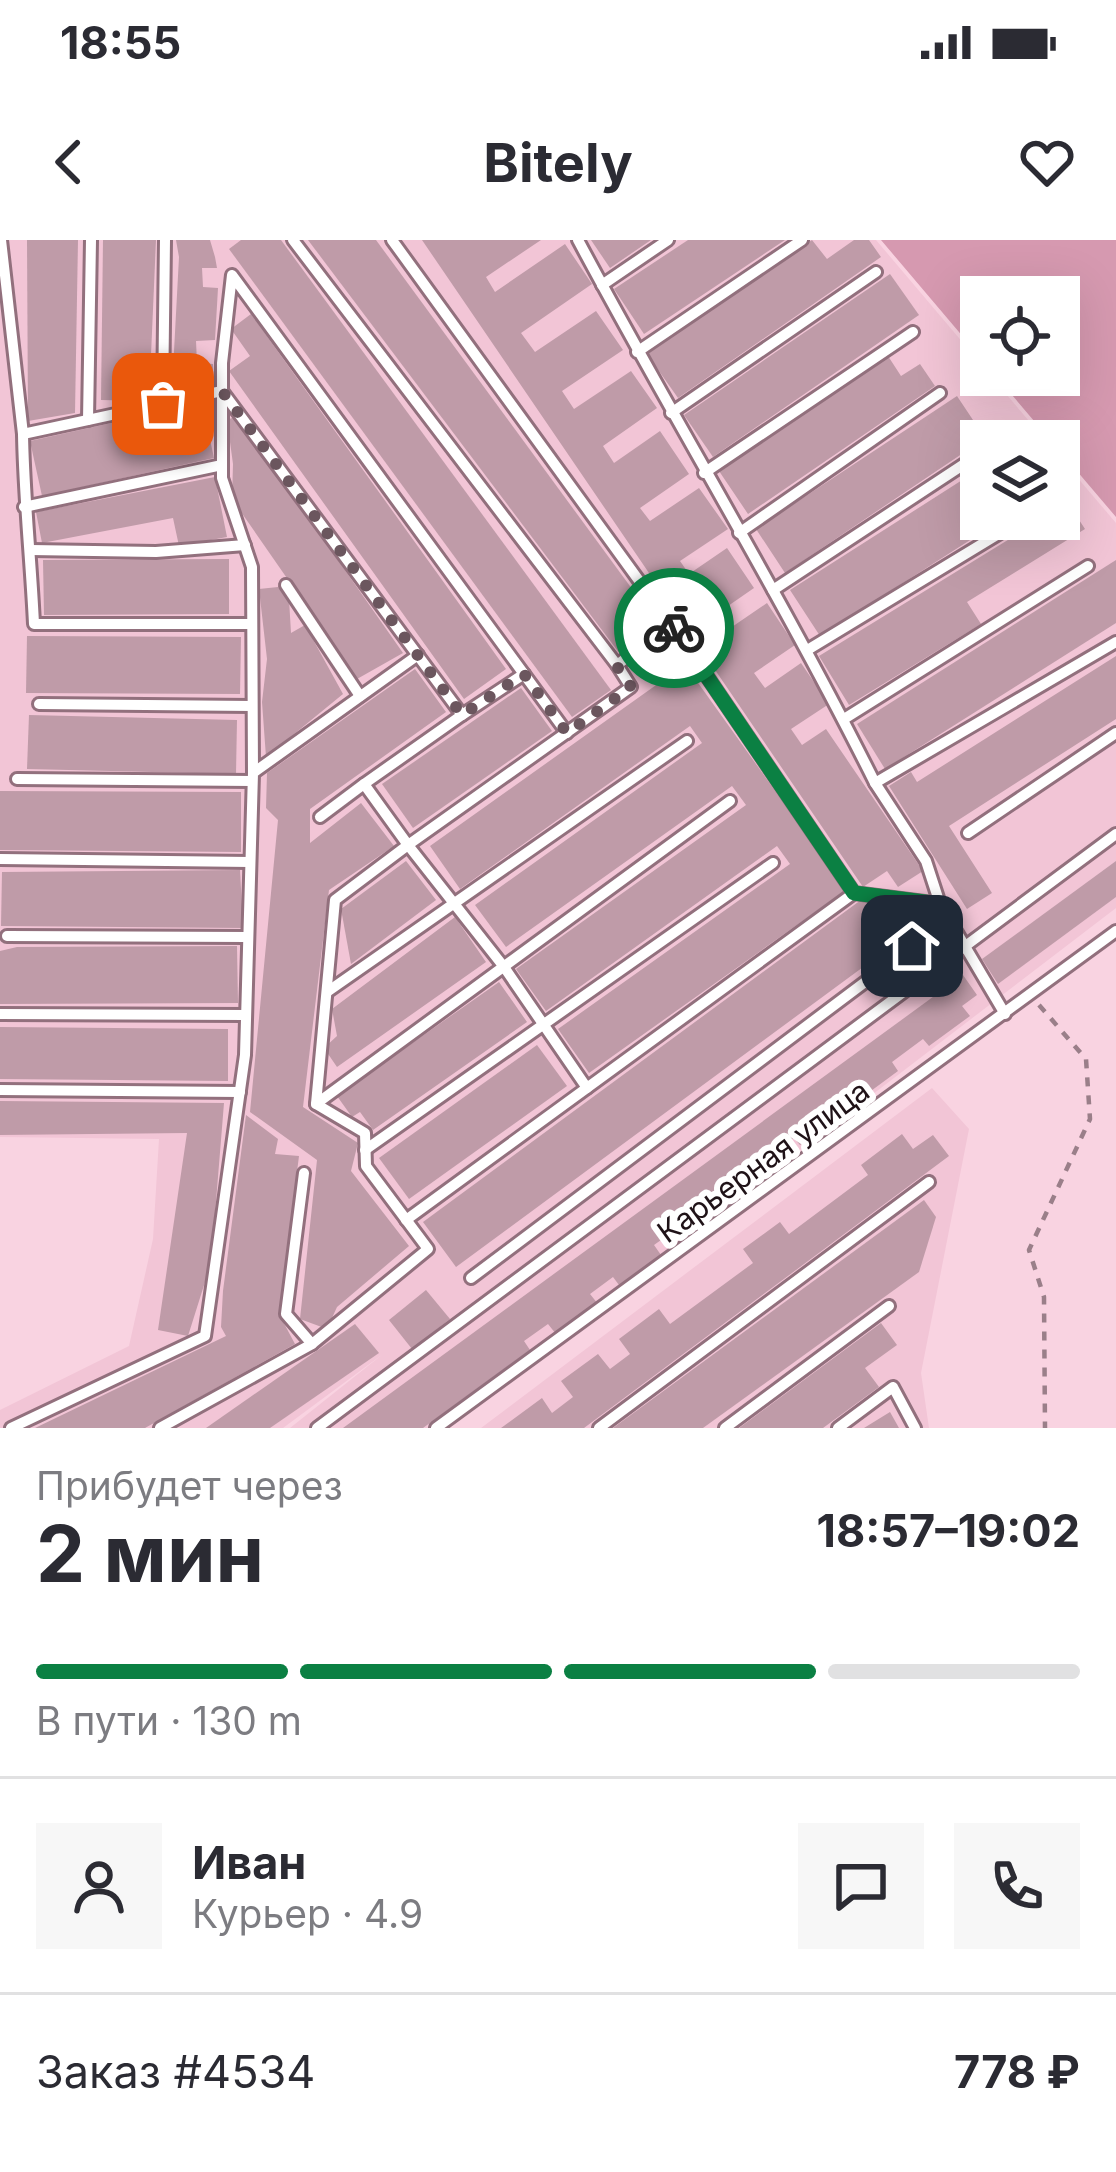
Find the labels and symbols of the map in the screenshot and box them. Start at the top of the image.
pin [112,353,214,455]
courier [614,568,734,688]
pin [861,895,963,997]
street label: Карьерная улица [650,1072,876,1250]

